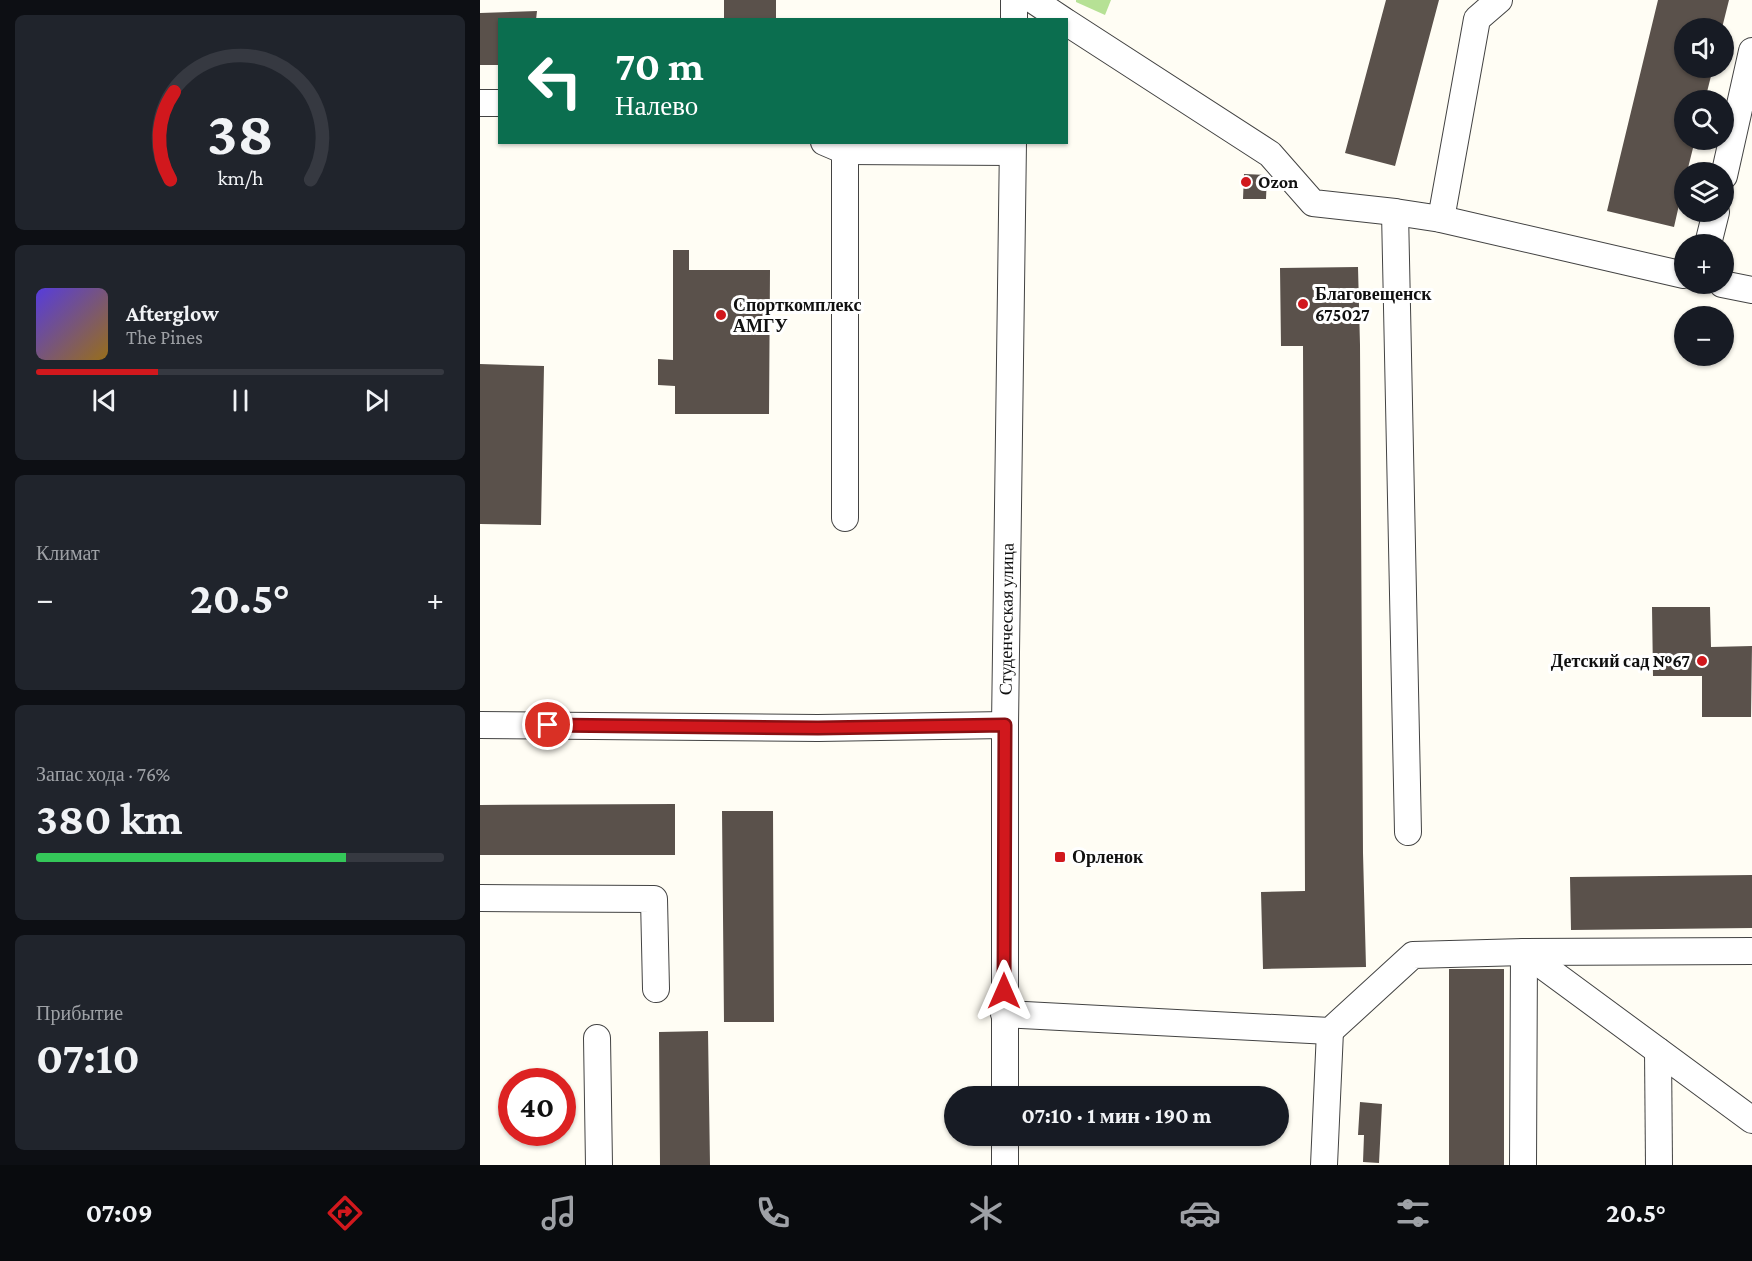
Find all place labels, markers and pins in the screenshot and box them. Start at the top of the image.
place label: Ozon [1258,172,1299,192]
marker: Ozon [1239,175,1253,189]
place label: Благовещенск 675027 [1315,284,1432,325]
place label: Спорткомплекс АМГУ [733,295,861,336]
marker: Благовещенск 675027 [1296,297,1310,311]
marker: Спорткомплекс АМГУ [714,308,728,322]
place label: Детский сад №67 [1551,651,1690,671]
marker: Детский сад №67 [1695,654,1709,668]
pin [522,699,573,750]
place label: Орленок [1072,847,1144,867]
marker: Орленок [1053,850,1067,864]

